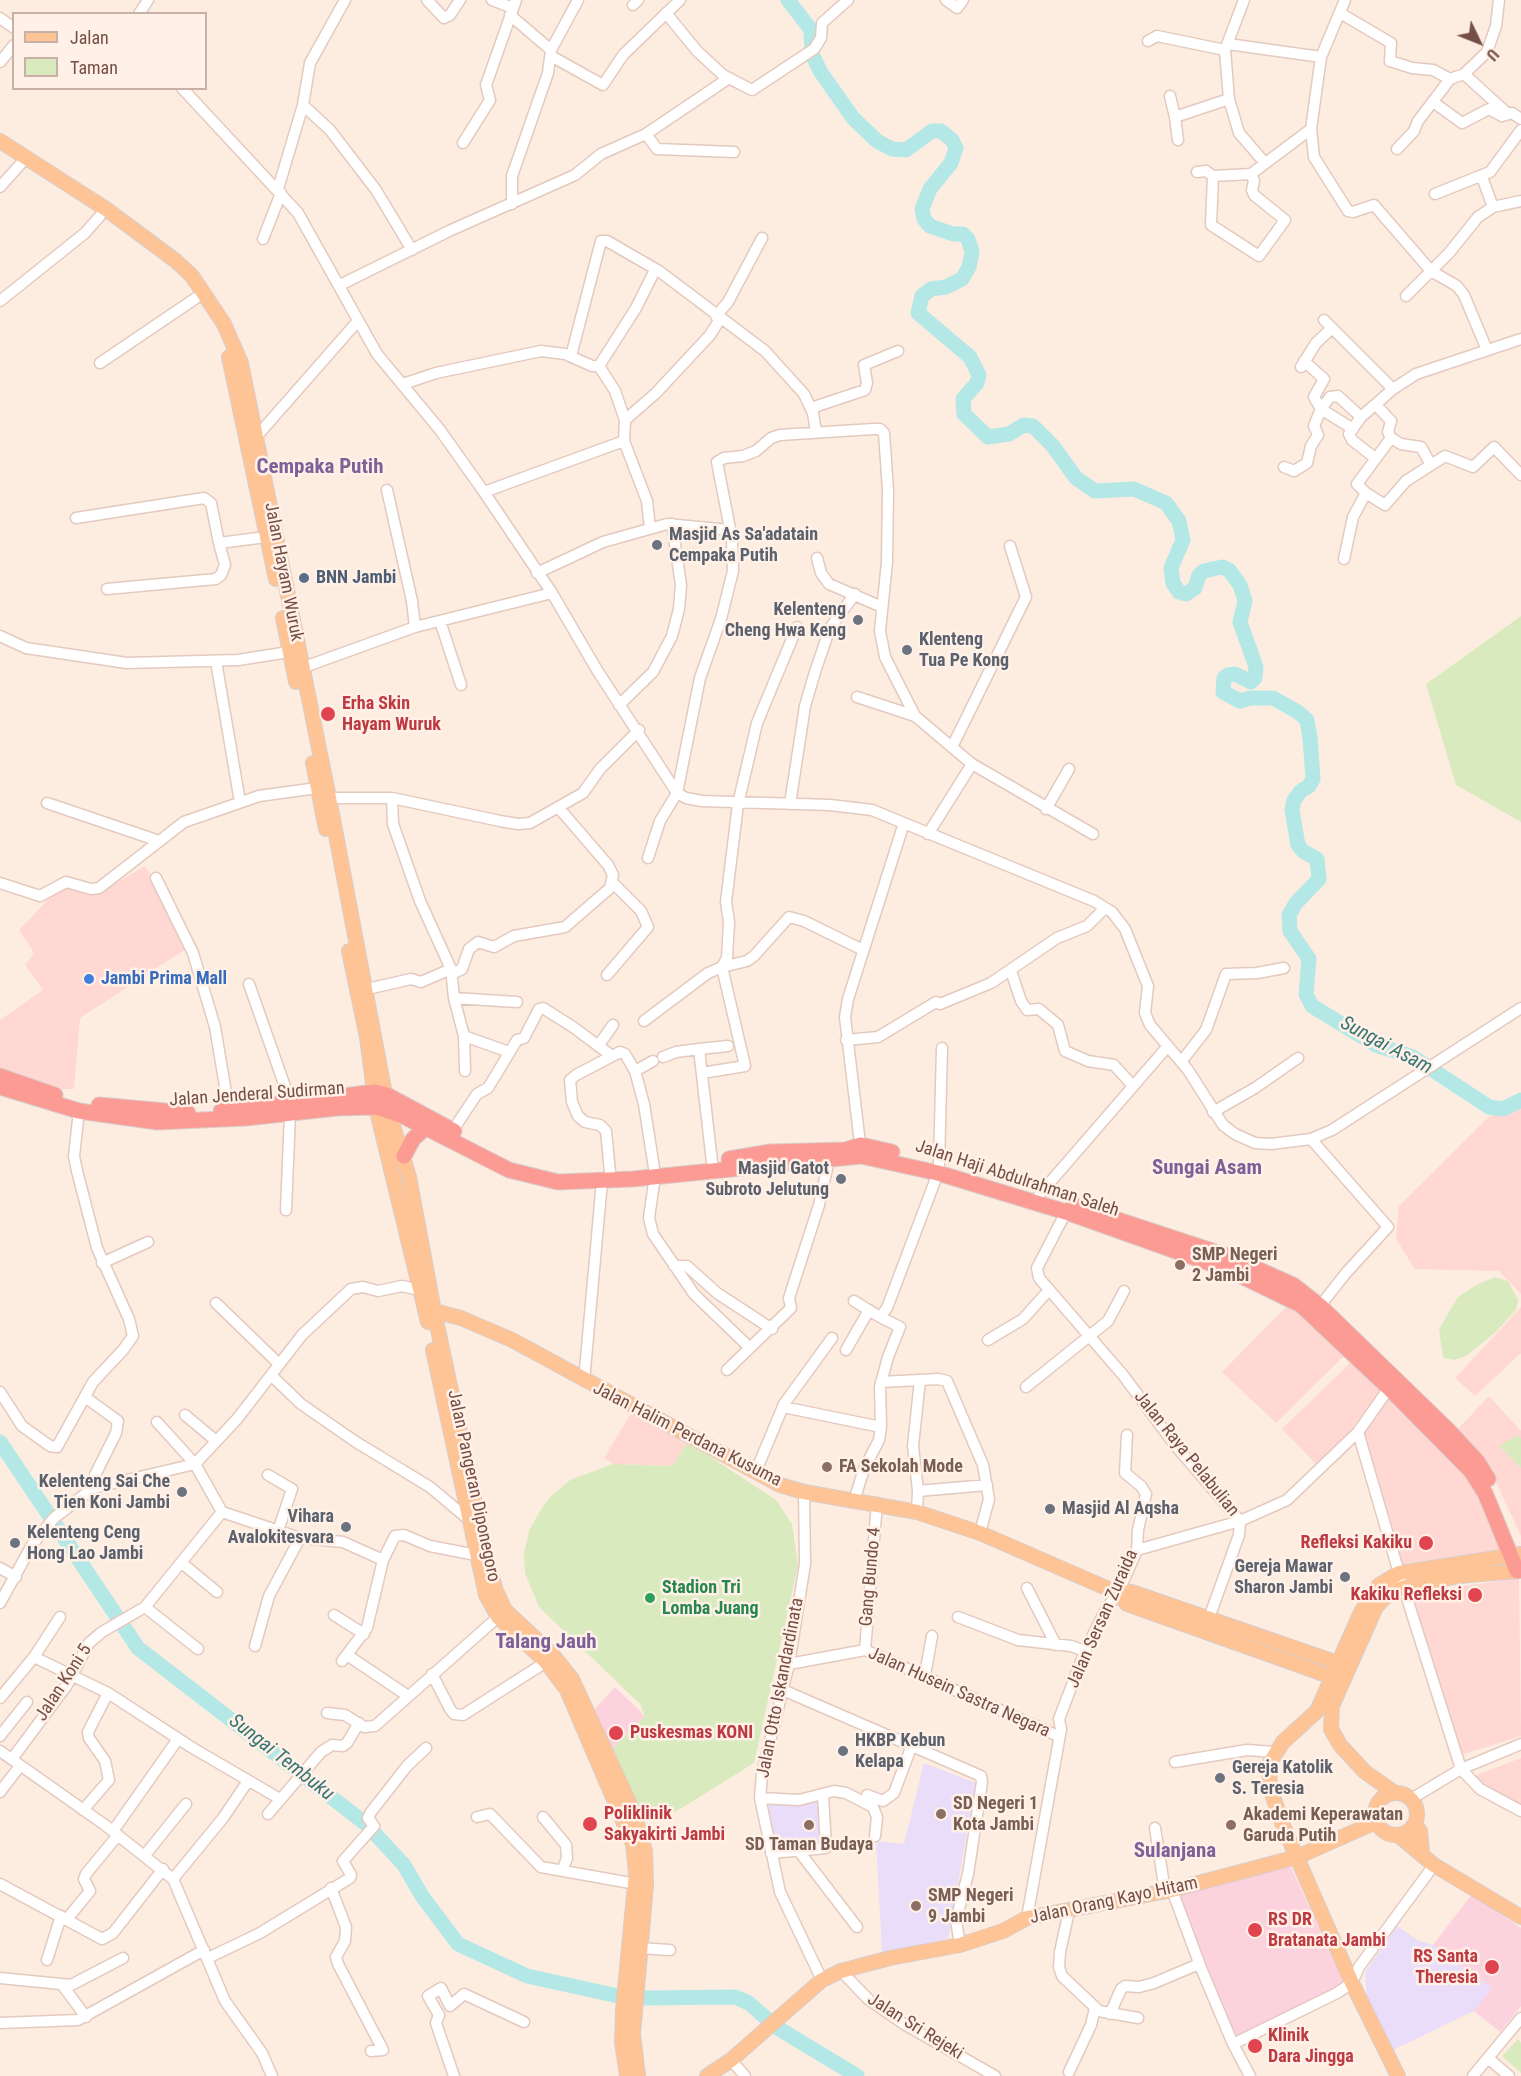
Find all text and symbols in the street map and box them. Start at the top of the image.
legend [12,12,207,90]
north arrow [1449,12,1509,72]
text: Jalan [70,27,109,48]
text: U [1482,45,1503,64]
text: Taman [70,57,118,78]
district label: Cempaka Putih [257,455,383,481]
street label: Jalan Hayam Wuruk [259,501,307,643]
place label: Masjid As Sa'adatain Cempaka Putih [669,524,818,566]
marker: Masjid As Sa'adatain Cempaka Putih [650,538,664,552]
place label: BNN Jambi [316,567,396,589]
marker: BNN Jambi [297,571,311,585]
place label: Kelenteng Cheng Hwa Keng [725,599,846,642]
marker: Kelenteng Cheng Hwa Keng [851,613,865,627]
place label: Klenteng Tua Pe Kong [919,629,1009,672]
marker: Klenteng Tua Pe Kong [900,643,914,657]
place label: Erha Skin Hayam Wuruk [342,693,441,736]
marker: Erha Skin Hayam Wuruk [319,705,337,723]
place label: Jambi Prima Mall [101,968,227,990]
marker: Jambi Prima Mall [82,972,96,986]
water label: Sungai Asam [1336,1012,1436,1080]
street label: Jalan Jenderal Sudirman [169,1078,345,1112]
street label: Jalan Haji Abdulrahman Saleh [913,1136,1121,1222]
district label: Sungai Asam [1152,1156,1262,1182]
place label: Masjid Gatot Subroto Jelutung [705,1158,829,1200]
marker: Masjid Gatot Subroto Jelutung [834,1172,848,1186]
place label: SMP Negeri 2 Jambi [1192,1244,1278,1286]
marker: SMP Negeri 2 Jambi [1173,1258,1187,1272]
street label: Jalan Halim Perdana Kusuma [589,1378,785,1492]
street label: Jalan Raya Pelabulian [1129,1387,1243,1521]
street label: Jalan Pangeran Diponegoro [442,1388,504,1584]
place label: FA Sekolah Mode [839,1456,963,1478]
marker: FA Sekolah Mode [820,1460,834,1474]
place label: Kelenteng Sai Che Tien Koni Jambi [39,1471,170,1514]
marker: Kelenteng Sai Che Tien Koni Jambi [175,1485,189,1499]
place label: Masjid Al Aqsha [1062,1498,1179,1520]
marker: Masjid Al Aqsha [1043,1502,1057,1516]
place label: Vihara Avalokitesvara [228,1506,334,1549]
marker: Vihara Avalokitesvara [339,1520,353,1534]
place label: Kelenteng Ceng Hong Lao Jambi [27,1522,143,1564]
street label: Gang Bundo 4 [856,1527,886,1627]
place label: Refleksi Kakiku [1300,1532,1412,1554]
marker: Refleksi Kakiku [1417,1534,1435,1552]
marker: Kelenteng Ceng Hong Lao Jambi [8,1536,22,1550]
street label: Jalan Sersan Zuraida [1063,1546,1143,1692]
place label: Gereja Mawar Sharon Jambi [1234,1556,1333,1598]
marker: Gereja Mawar Sharon Jambi [1338,1570,1352,1584]
place label: Stadion Tri Lomba Juang [662,1577,759,1620]
place label: Kakiku Refleksi [1350,1584,1462,1606]
marker: Kakiku Refleksi [1466,1586,1484,1604]
marker: Stadion Tri Lomba Juang [643,1591,657,1605]
street label: Jalan Otto Iskandardinata [753,1596,809,1780]
district label: Talang Jauh [495,1630,597,1656]
street label: Jalan Koni 5 [31,1640,97,1726]
street label: Jalan Husein Sastra Negara [865,1643,1053,1743]
water label: Sungai Tembuku [224,1710,338,1806]
place label: Puskesmas KONI [630,1722,753,1744]
marker: Puskesmas KONI [607,1724,625,1742]
place label: HKBP Kebun Kelapa [855,1730,945,1772]
marker: HKBP Kebun Kelapa [836,1744,850,1758]
place label: Gereja Katolik S. Teresia [1232,1757,1333,1800]
marker: Gereja Katolik S. Teresia [1213,1771,1227,1785]
place label: SD Negeri 1 Kota Jambi [953,1793,1038,1836]
place label: Poliklinik Sakyakirti Jambi [604,1803,725,1846]
place label: Akademi Keperawatan Garuda Putih [1243,1804,1403,1846]
marker: SD Negeri 1 Kota Jambi [934,1807,948,1821]
marker: Poliklinik Sakyakirti Jambi [581,1815,599,1833]
marker: SD Taman Budaya [802,1818,816,1832]
marker: Akademi Keperawatan Garuda Putih [1224,1818,1238,1832]
place label: SD Taman Budaya [745,1834,873,1856]
district label: Sulanjana [1134,1839,1216,1865]
street label: Jalan Orang Kayo Hitam [1028,1873,1200,1929]
place label: SMP Negeri 9 Jambi [928,1885,1014,1928]
marker: SMP Negeri 9 Jambi [909,1899,923,1913]
place label: RS DR Bratanata Jambi [1268,1909,1386,1952]
marker: RS DR Bratanata Jambi [1246,1921,1264,1939]
place label: RS Santa Theresia [1413,1946,1478,1988]
marker: RS Santa Theresia [1483,1958,1501,1976]
street label: Jalan Sri Rejeki [863,1989,967,2065]
place label: Klinik Dara Jingga [1268,2025,1354,2068]
marker: Klinik Dara Jingga [1246,2037,1264,2055]

